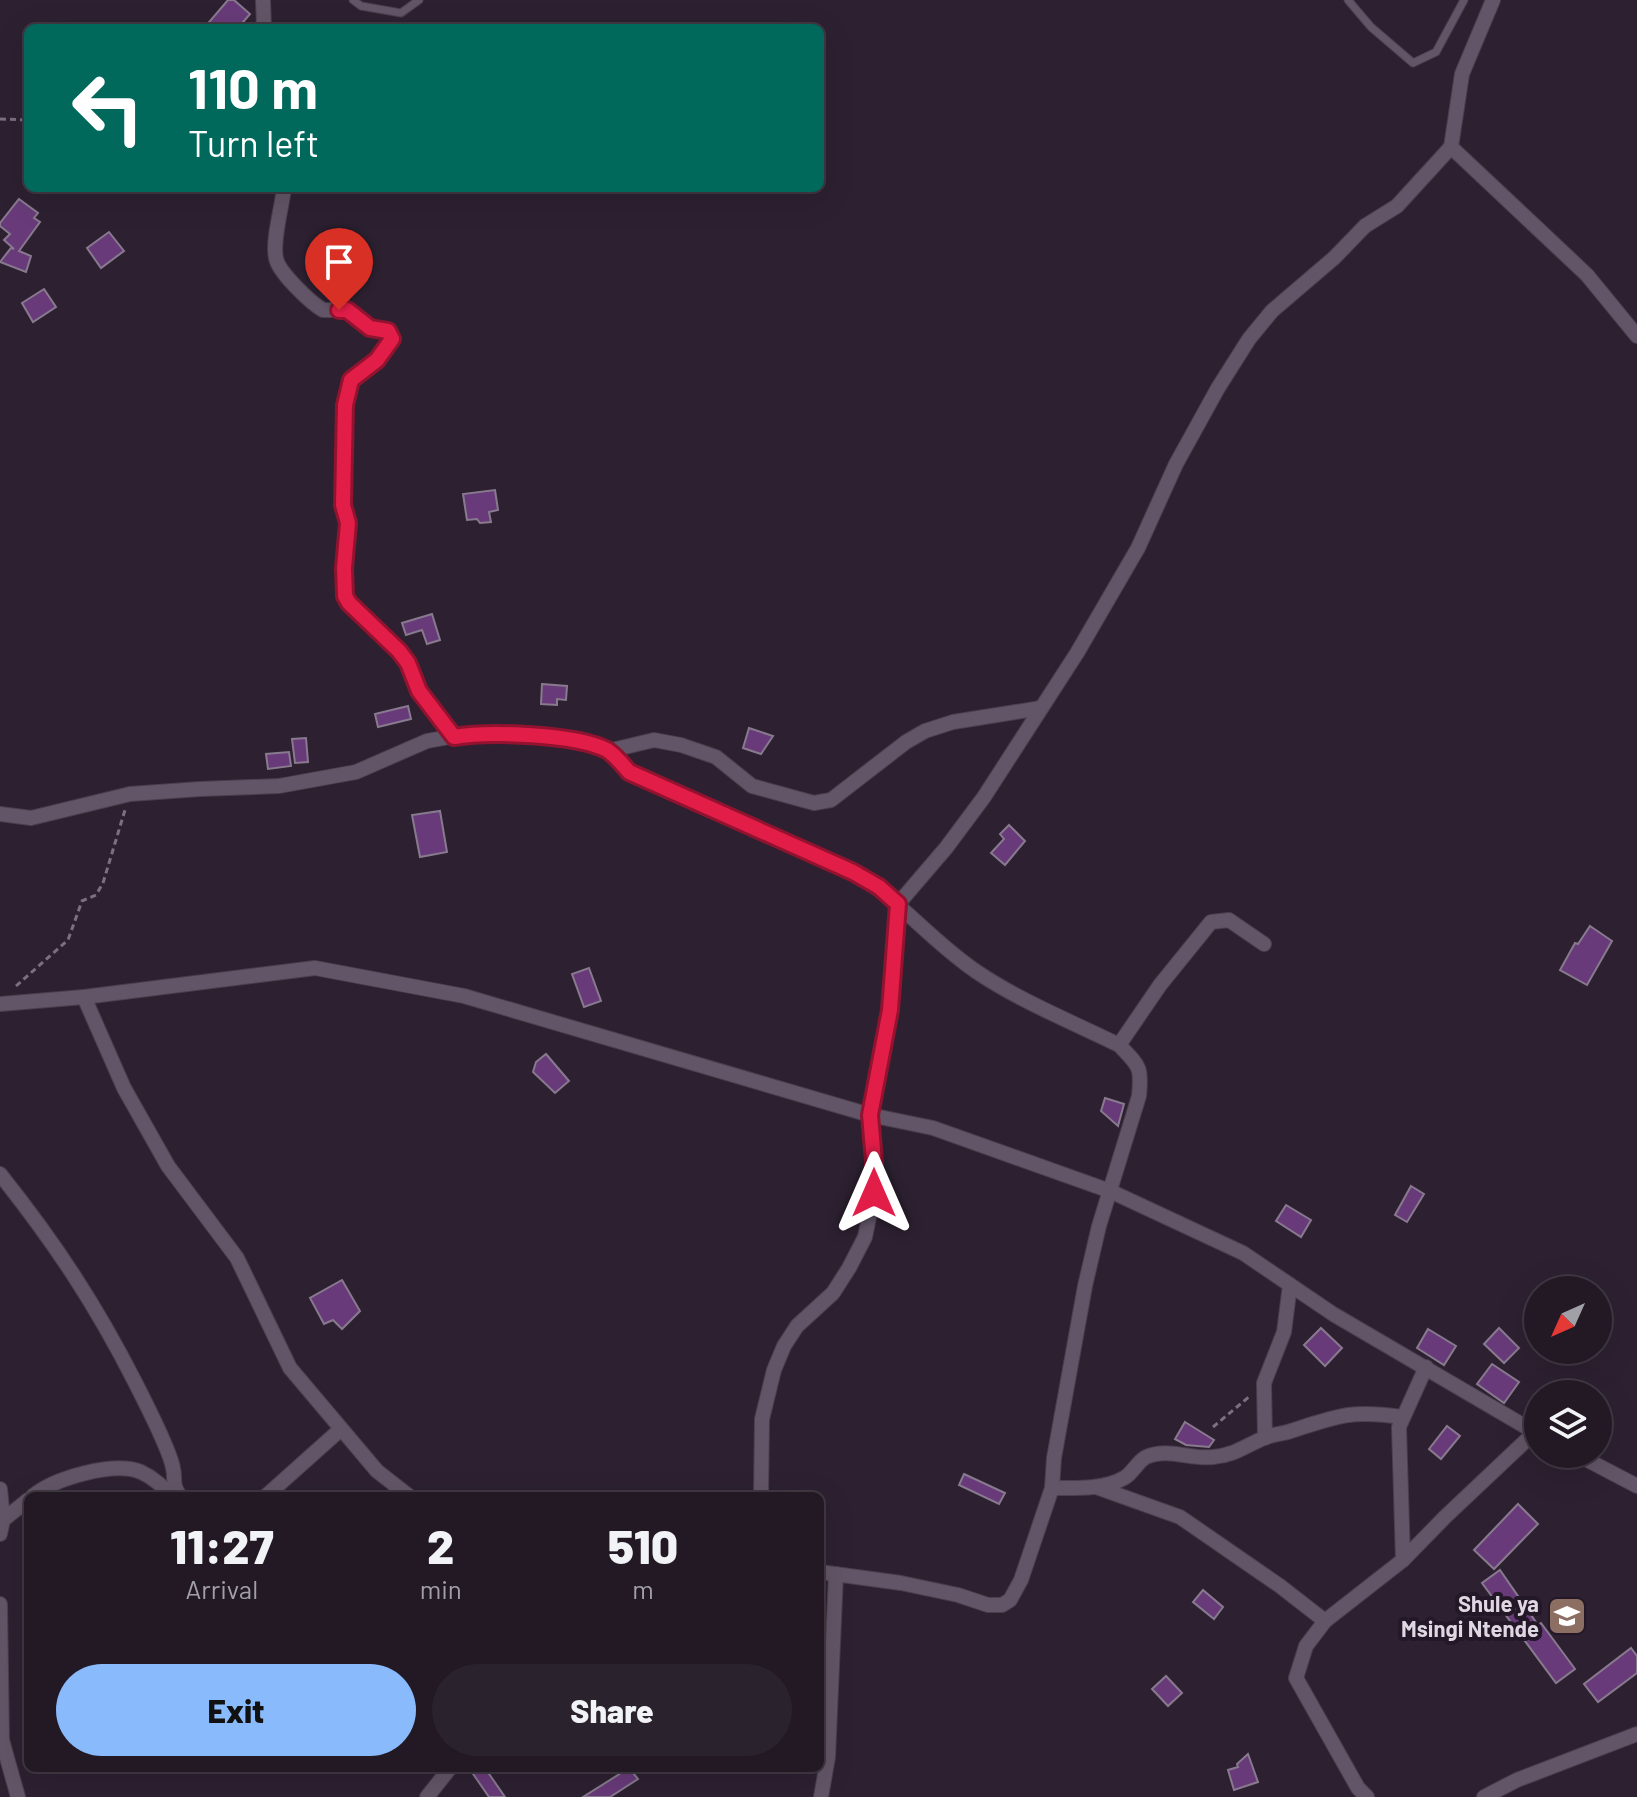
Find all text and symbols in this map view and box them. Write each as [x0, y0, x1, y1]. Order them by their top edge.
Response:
text: 110 m [188, 53, 318, 120]
icon: left [56, 56, 160, 160]
text: Turn left [188, 121, 319, 164]
pin [305, 228, 373, 310]
icon: arrive [317, 240, 361, 284]
position arrow [832, 1151, 916, 1235]
north arrow [1524, 1276, 1612, 1364]
map controls [1524, 1276, 1612, 1468]
button: layers [1524, 1380, 1612, 1468]
text: 11:27 [170, 1516, 274, 1574]
text: 2 [427, 1516, 454, 1574]
text: 510 [608, 1516, 678, 1574]
text: Arrival [185, 1573, 258, 1604]
text: min [420, 1573, 462, 1604]
text: m [632, 1573, 654, 1604]
place label: Shule ya Msingi Ntende [1401, 1590, 1539, 1641]
school or university icon: Shule ya Msingi Ntende [1546, 1595, 1588, 1637]
button: Exit [56, 1664, 416, 1756]
button: Share [432, 1664, 792, 1756]

